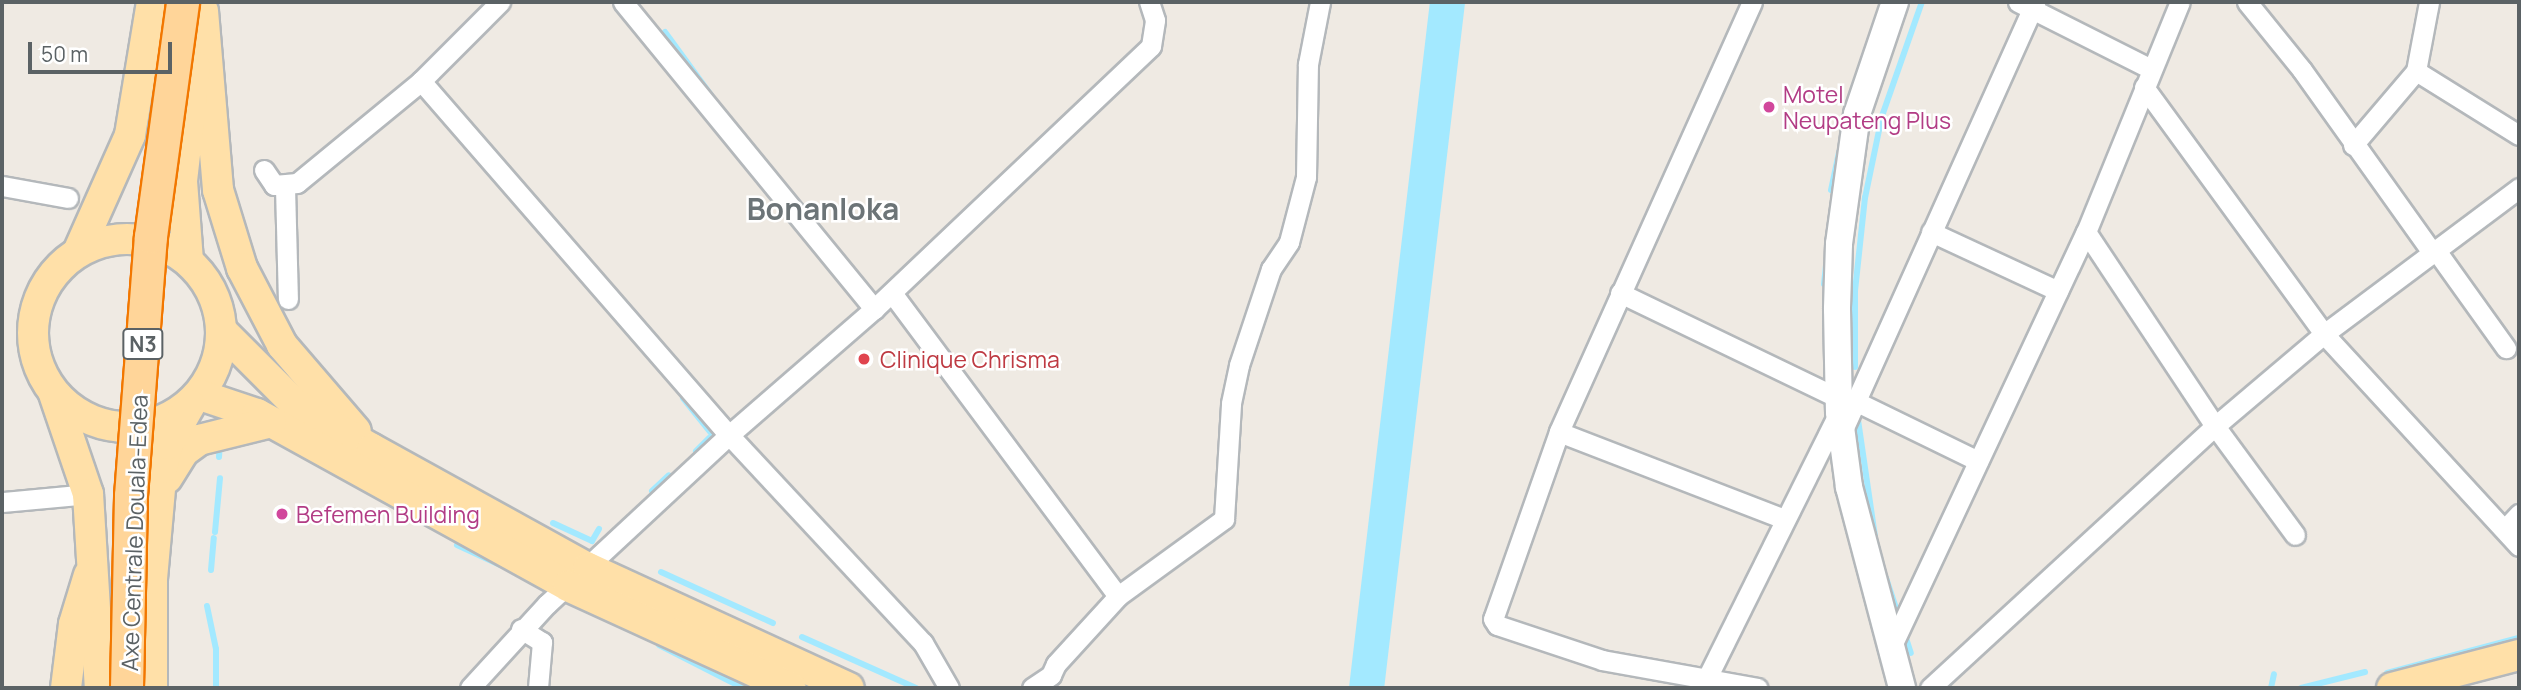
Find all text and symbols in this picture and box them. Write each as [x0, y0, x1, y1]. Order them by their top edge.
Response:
scale bar [32, 28, 175, 72]
text: 50 m [41, 40, 88, 68]
place label: Motel Neupateng Plus [1783, 80, 1951, 134]
marker: Motel Neupateng Plus [1761, 99, 1777, 115]
district label: Bonanloka [747, 191, 899, 227]
road number: N3 [122, 326, 164, 362]
place label: Clinique Chrisma [880, 345, 1060, 373]
marker: Clinique Chrisma [854, 349, 874, 369]
street label: Axe Centrale Douala-Edea [115, 394, 153, 672]
place label: Befemen Building [296, 500, 480, 528]
marker: Befemen Building [274, 506, 290, 522]

